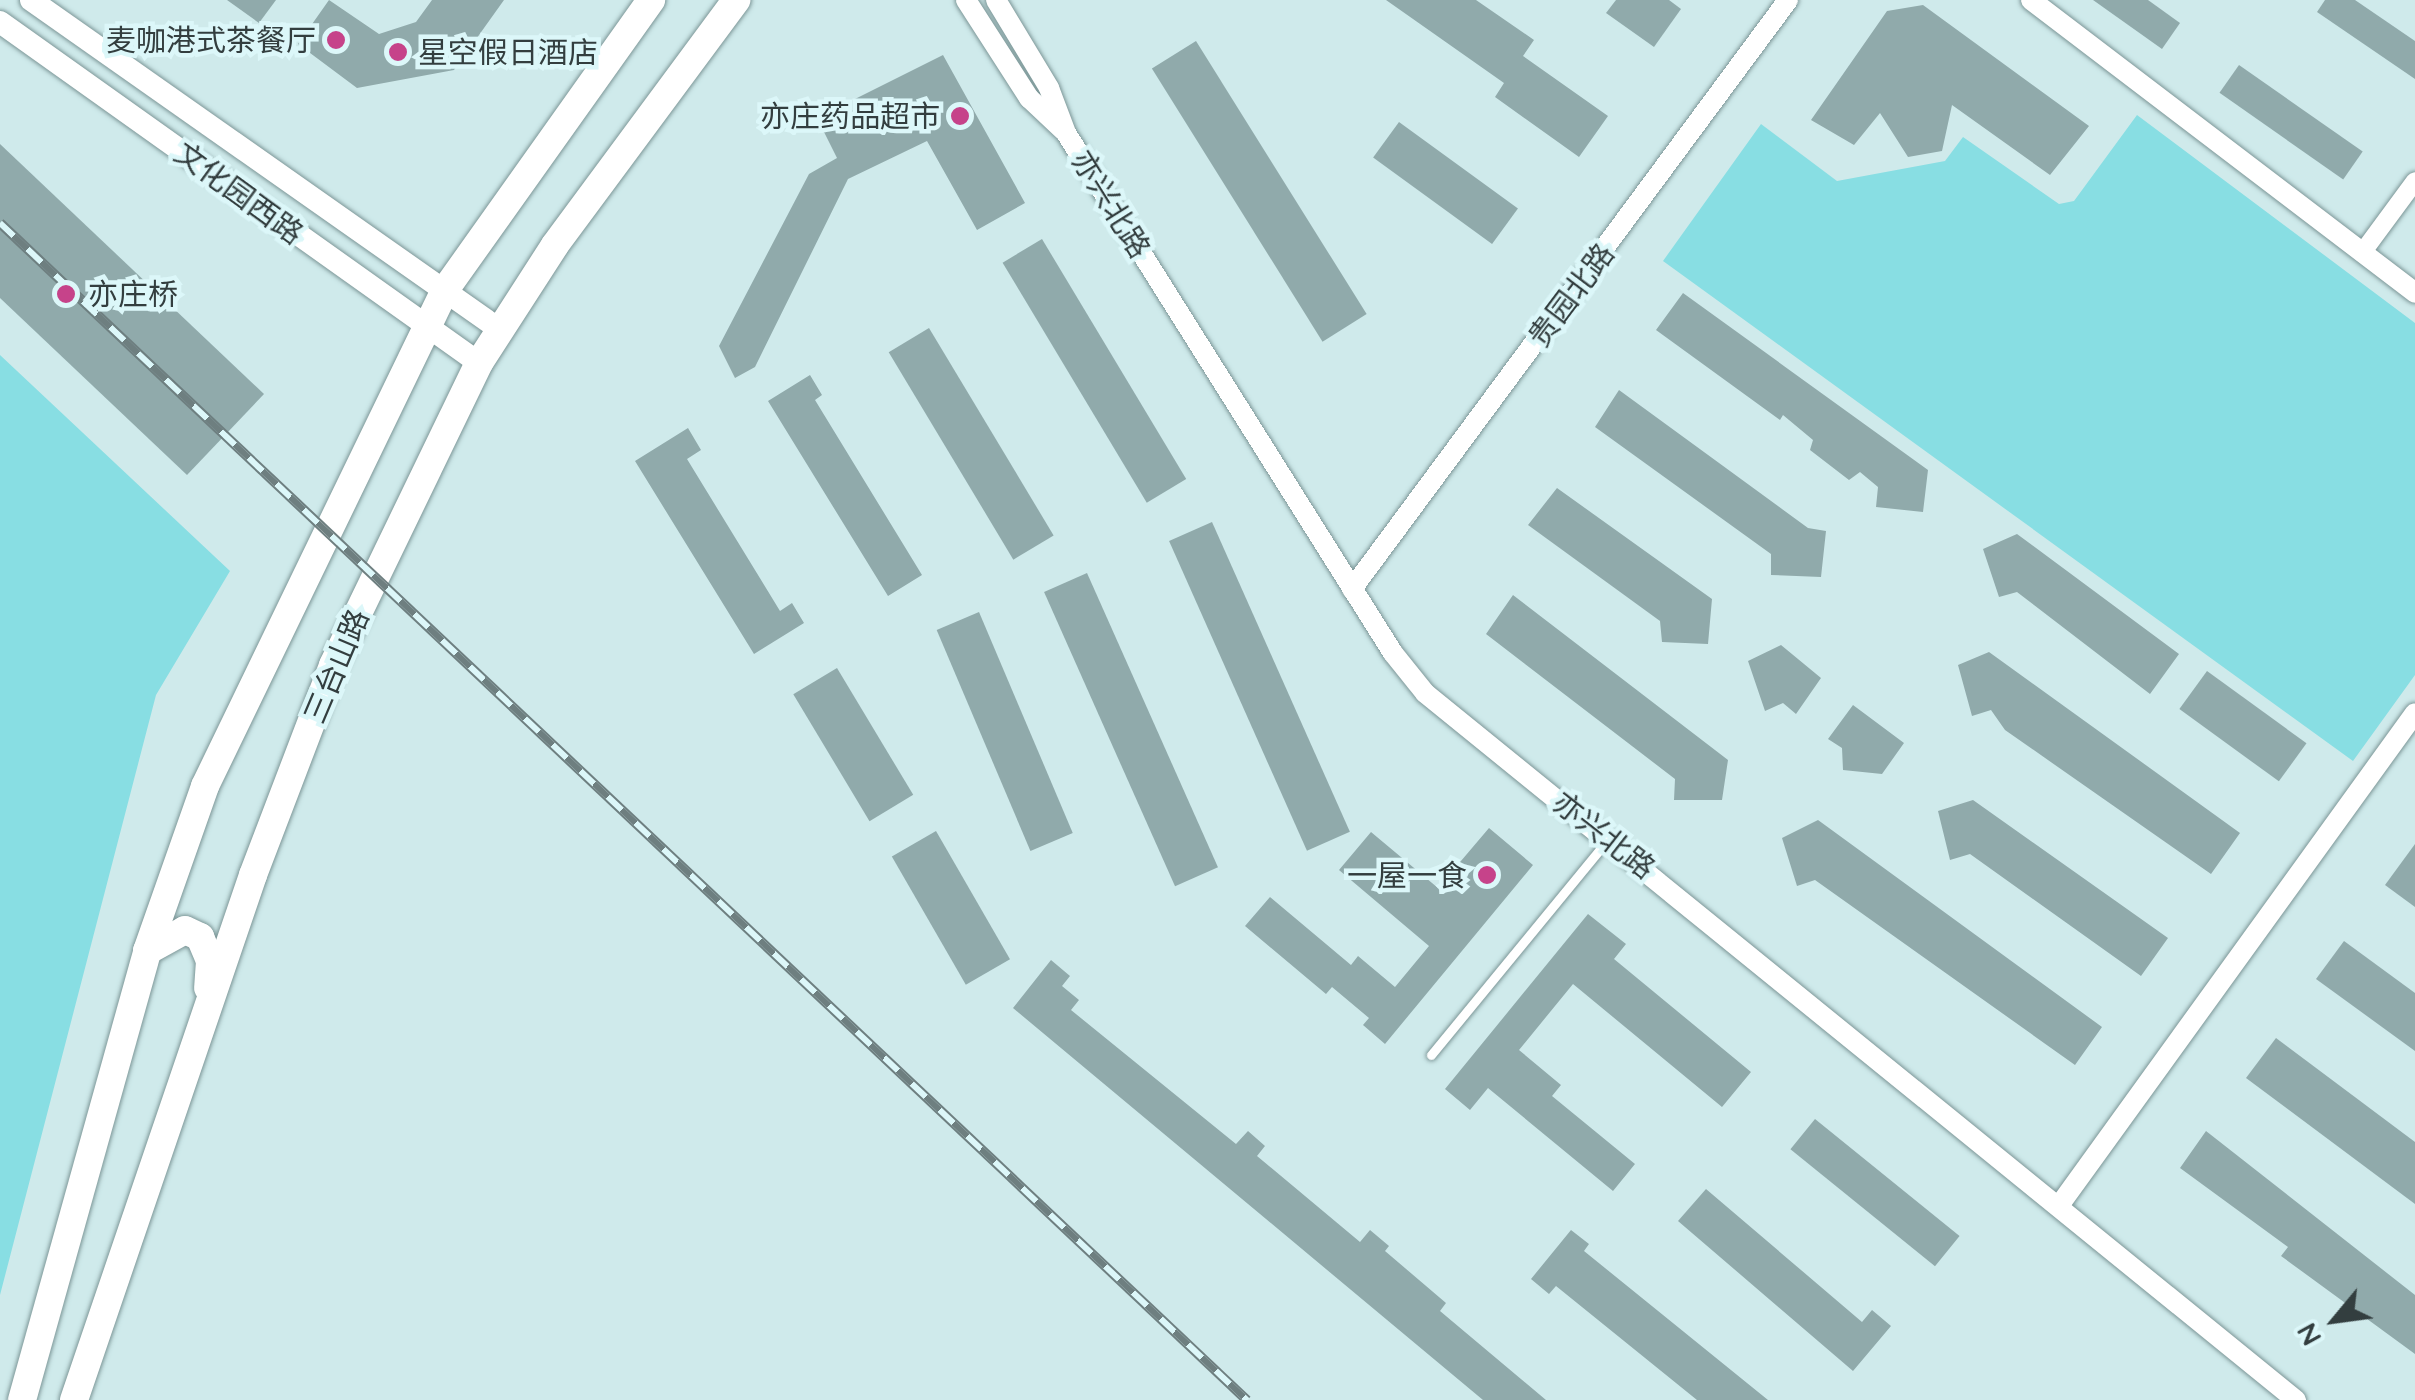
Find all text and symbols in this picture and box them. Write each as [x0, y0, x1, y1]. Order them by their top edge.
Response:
place label: 麦咖港式茶餐厅 [106, 22, 316, 58]
marker: 麦咖港式茶餐厅 [325, 29, 347, 51]
place label: 星空假日酒店 [418, 34, 598, 70]
marker: 星空假日酒店 [387, 41, 409, 63]
place label: 亦庄药品超市 [760, 98, 940, 134]
marker: 亦庄药品超市 [949, 105, 971, 127]
street label: 文化园西路 [168, 134, 310, 252]
street label: 亦兴北路 [1064, 144, 1158, 264]
street label: 贵园北路 [1521, 236, 1621, 354]
place label: 亦庄桥 [88, 276, 178, 312]
marker: 亦庄桥 [53, 281, 79, 307]
street label: 三台山路 [296, 604, 376, 728]
street label: 亦兴北路 [1546, 784, 1662, 886]
place label: 一屋一食 [1347, 857, 1467, 893]
marker: 一屋一食 [1476, 864, 1498, 886]
north arrow [2285, 1270, 2385, 1370]
text: N [2288, 1317, 2329, 1352]

